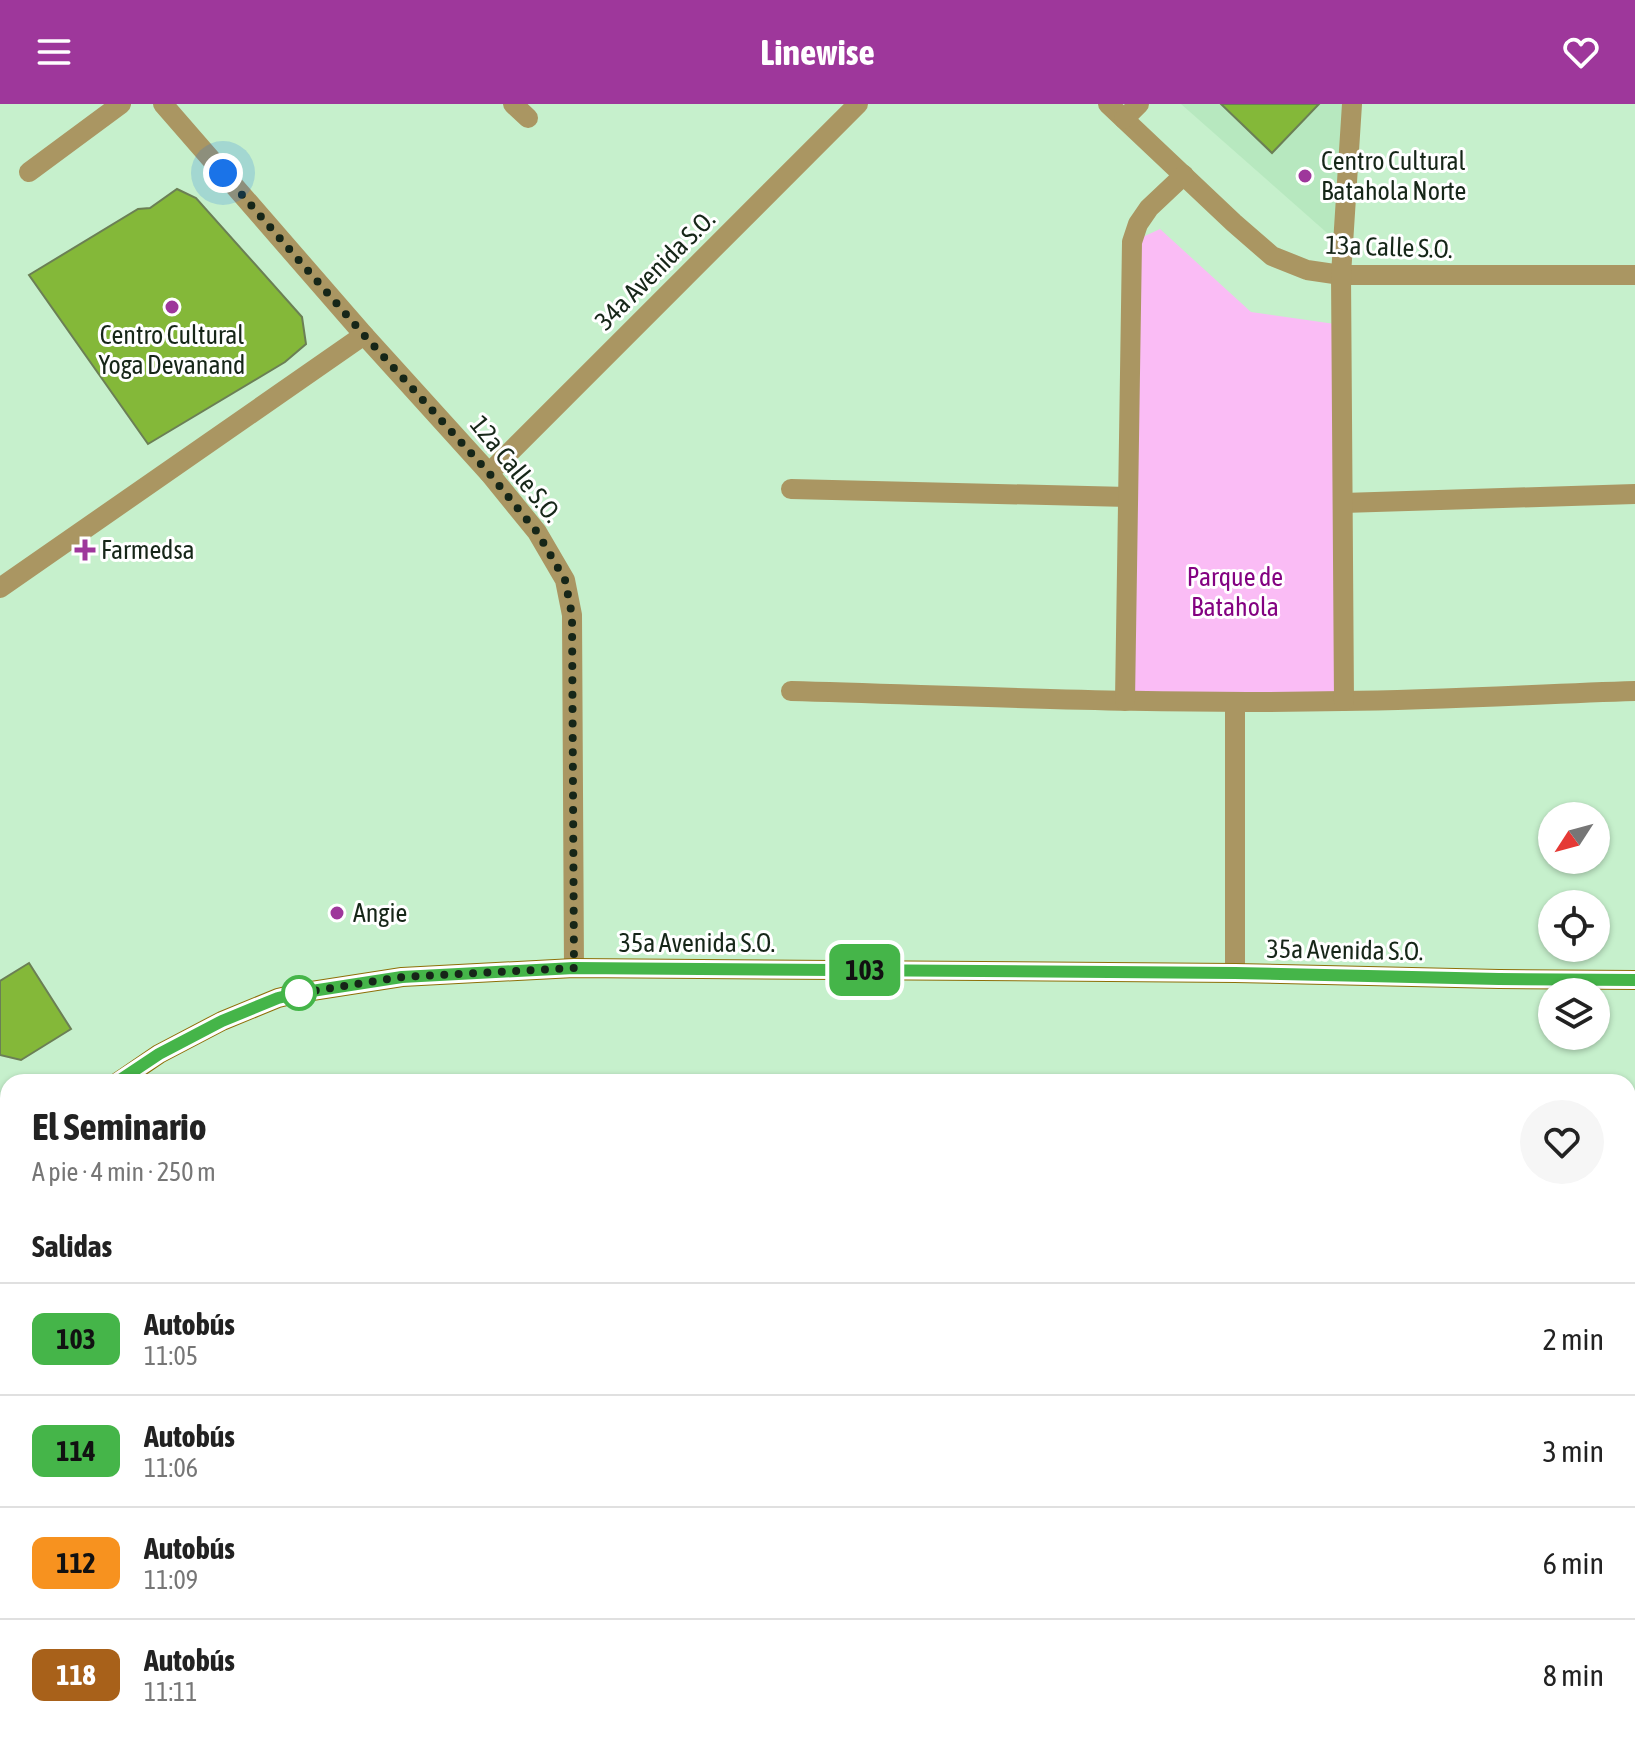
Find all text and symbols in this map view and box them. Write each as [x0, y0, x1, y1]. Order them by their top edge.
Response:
icon: menu [32, 30, 76, 74]
icon: heart [1559, 30, 1603, 74]
text: Linewise [760, 31, 875, 73]
place label: Centro Cultural Batahola Norte [1321, 146, 1466, 206]
your location [203, 153, 243, 193]
marker: Centro Cultural Batahola Norte [1296, 167, 1314, 185]
street label: 34a Avenida S.O. [589, 204, 721, 336]
street label: 13a Calle S.O. [1325, 230, 1453, 264]
marker: Centro Cultural Yoga Devanand [163, 298, 181, 316]
place label: Centro Cultural Yoga Devanand [99, 320, 245, 380]
street label: 12a Calle S.O. [464, 410, 568, 528]
place label: Farmedsa [101, 535, 195, 565]
marker: Farmedsa [76, 541, 94, 559]
park label: Parque de Batahola [1187, 562, 1283, 622]
north arrow [1538, 802, 1610, 874]
map controls [1538, 802, 1610, 1050]
button: locate [1538, 890, 1610, 962]
place label: Angie [353, 898, 407, 928]
marker: Angie [328, 904, 346, 922]
street label: 35a Avenida S.O. [619, 928, 775, 958]
street label: 35a Avenida S.O. [1267, 934, 1423, 966]
line badge: 103 [819, 944, 911, 996]
text: 103 [845, 954, 885, 986]
unlabelled marker [282, 976, 316, 1010]
button: layers [1538, 978, 1610, 1050]
button: heart [1520, 1100, 1604, 1184]
text: El Seminario [32, 1105, 207, 1148]
text: A pie · 4 min · 250 m [32, 1157, 216, 1187]
text: Salidas [32, 1229, 112, 1263]
text: Autobús [144, 1307, 235, 1341]
text: 2 min [1543, 1322, 1604, 1356]
text: 103 [56, 1323, 96, 1355]
text: 11:05 [144, 1341, 198, 1371]
text: Autobús [144, 1419, 235, 1453]
text: 3 min [1543, 1434, 1604, 1468]
text: 114 [56, 1435, 96, 1467]
text: 11:06 [144, 1453, 198, 1483]
text: Autobús [144, 1531, 235, 1565]
text: 6 min [1543, 1546, 1604, 1580]
text: 112 [56, 1547, 96, 1579]
text: 11:09 [144, 1565, 198, 1595]
text: Autobús [144, 1643, 235, 1677]
text: 8 min [1543, 1658, 1604, 1692]
text: 118 [56, 1659, 96, 1691]
text: 11:11 [144, 1677, 198, 1707]

